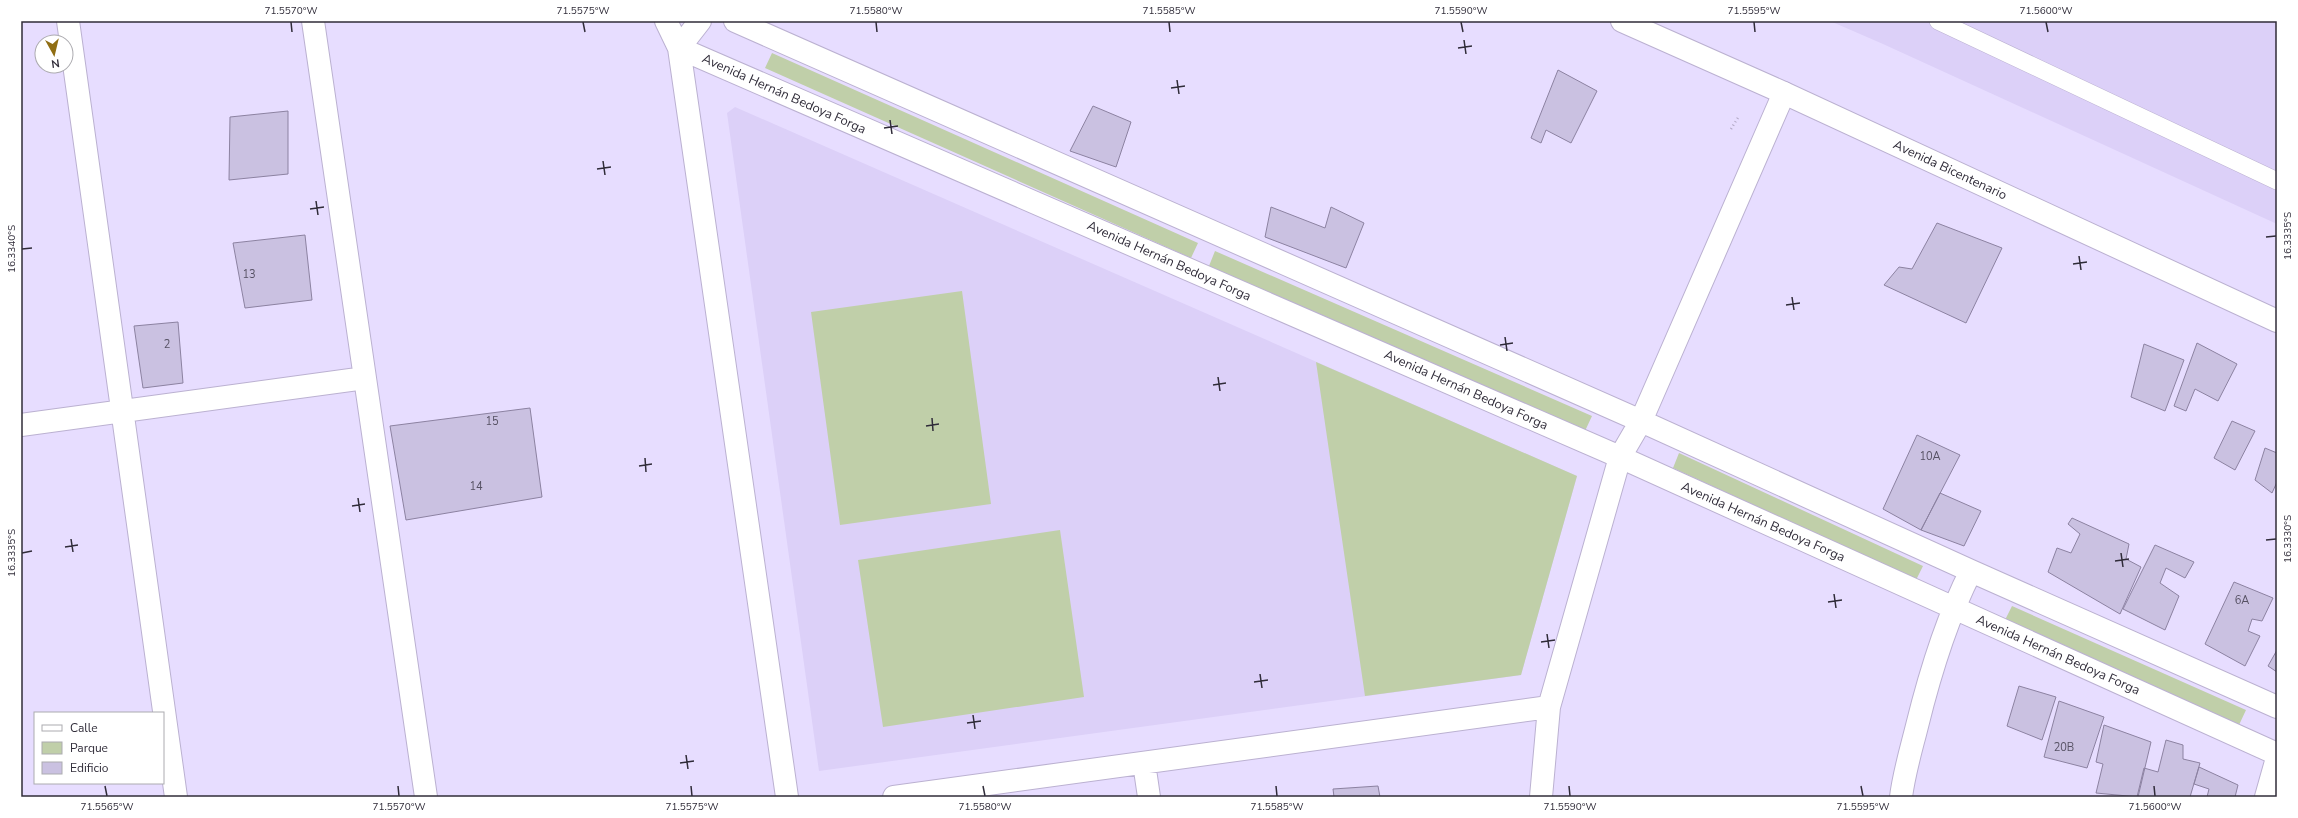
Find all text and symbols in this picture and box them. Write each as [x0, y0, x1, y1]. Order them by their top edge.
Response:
text: 71.5570°W [264, 4, 318, 18]
text: 71.5575°W [556, 4, 610, 18]
text: 71.5580°W [849, 4, 903, 18]
text: 71.5585°W [1142, 4, 1196, 18]
text: 71.5590°W [1434, 4, 1488, 18]
text: 71.5595°W [1727, 4, 1781, 18]
text: 71.5600°W [2019, 4, 2073, 18]
north arrow [34, 34, 74, 74]
street label: Avenida Hernán Bedoya Forga [699, 50, 869, 138]
text: N [50, 55, 60, 71]
street label: Avenida Bicentenario [1890, 136, 2010, 204]
text: 16.3335°S [2281, 212, 2295, 260]
street label: Avenida Hernán Bedoya Forga [1084, 217, 1254, 305]
text: 16.3340°S [5, 225, 19, 273]
house number: 13 [242, 267, 256, 282]
house number: 2 [164, 337, 170, 352]
street label: Avenida Hernán Bedoya Forga [1381, 346, 1551, 434]
house number: 15 [485, 414, 499, 429]
house number: 10A [1919, 449, 1941, 464]
street label: Avenida Hernán Bedoya Forga [1678, 478, 1848, 566]
house number: 14 [469, 479, 483, 494]
text: 16.3330°S [2281, 515, 2295, 563]
text: 16.3335°S [5, 529, 19, 577]
house number: 6A [2235, 593, 2249, 608]
street label: Avenida Hernán Bedoya Forga [1973, 611, 2143, 699]
legend [34, 712, 164, 784]
text: Calle [70, 720, 98, 736]
text: Parque [70, 740, 108, 756]
house number: 20B [2054, 740, 2074, 755]
text: Edificio [70, 760, 109, 776]
text: 71.5565°W [80, 800, 134, 814]
text: 71.5570°W [372, 800, 426, 814]
text: 71.5575°W [665, 800, 719, 814]
text: 71.5580°W [958, 800, 1012, 814]
text: 71.5585°W [1250, 800, 1304, 814]
text: 71.5590°W [1543, 800, 1597, 814]
text: 71.5595°W [1836, 800, 1890, 814]
text: 71.5600°W [2128, 800, 2182, 814]

